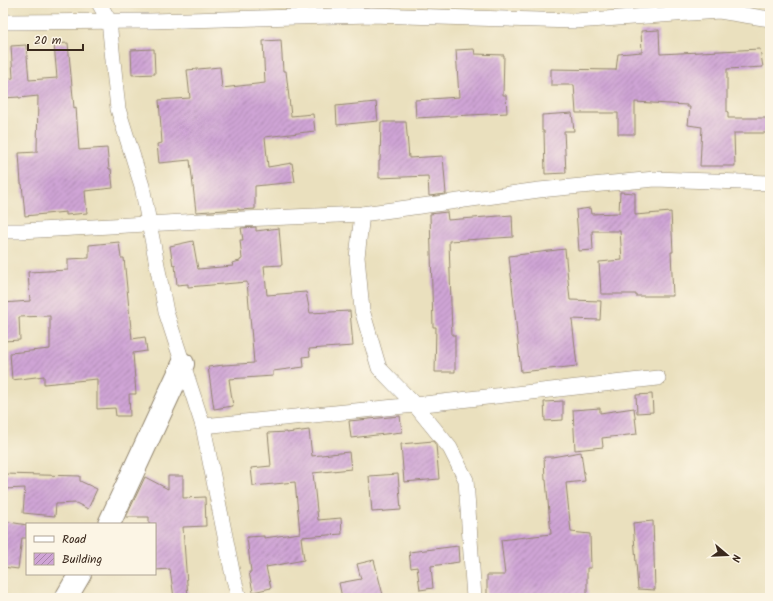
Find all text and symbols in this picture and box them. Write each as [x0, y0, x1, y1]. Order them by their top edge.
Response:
scale bar [28, 26, 83, 52]
text: 20 m [34, 31, 62, 50]
legend [26, 523, 156, 575]
text: Road [62, 530, 87, 549]
north arrow [707, 535, 747, 575]
text: Building [62, 550, 102, 569]
text: N [726, 552, 745, 564]

